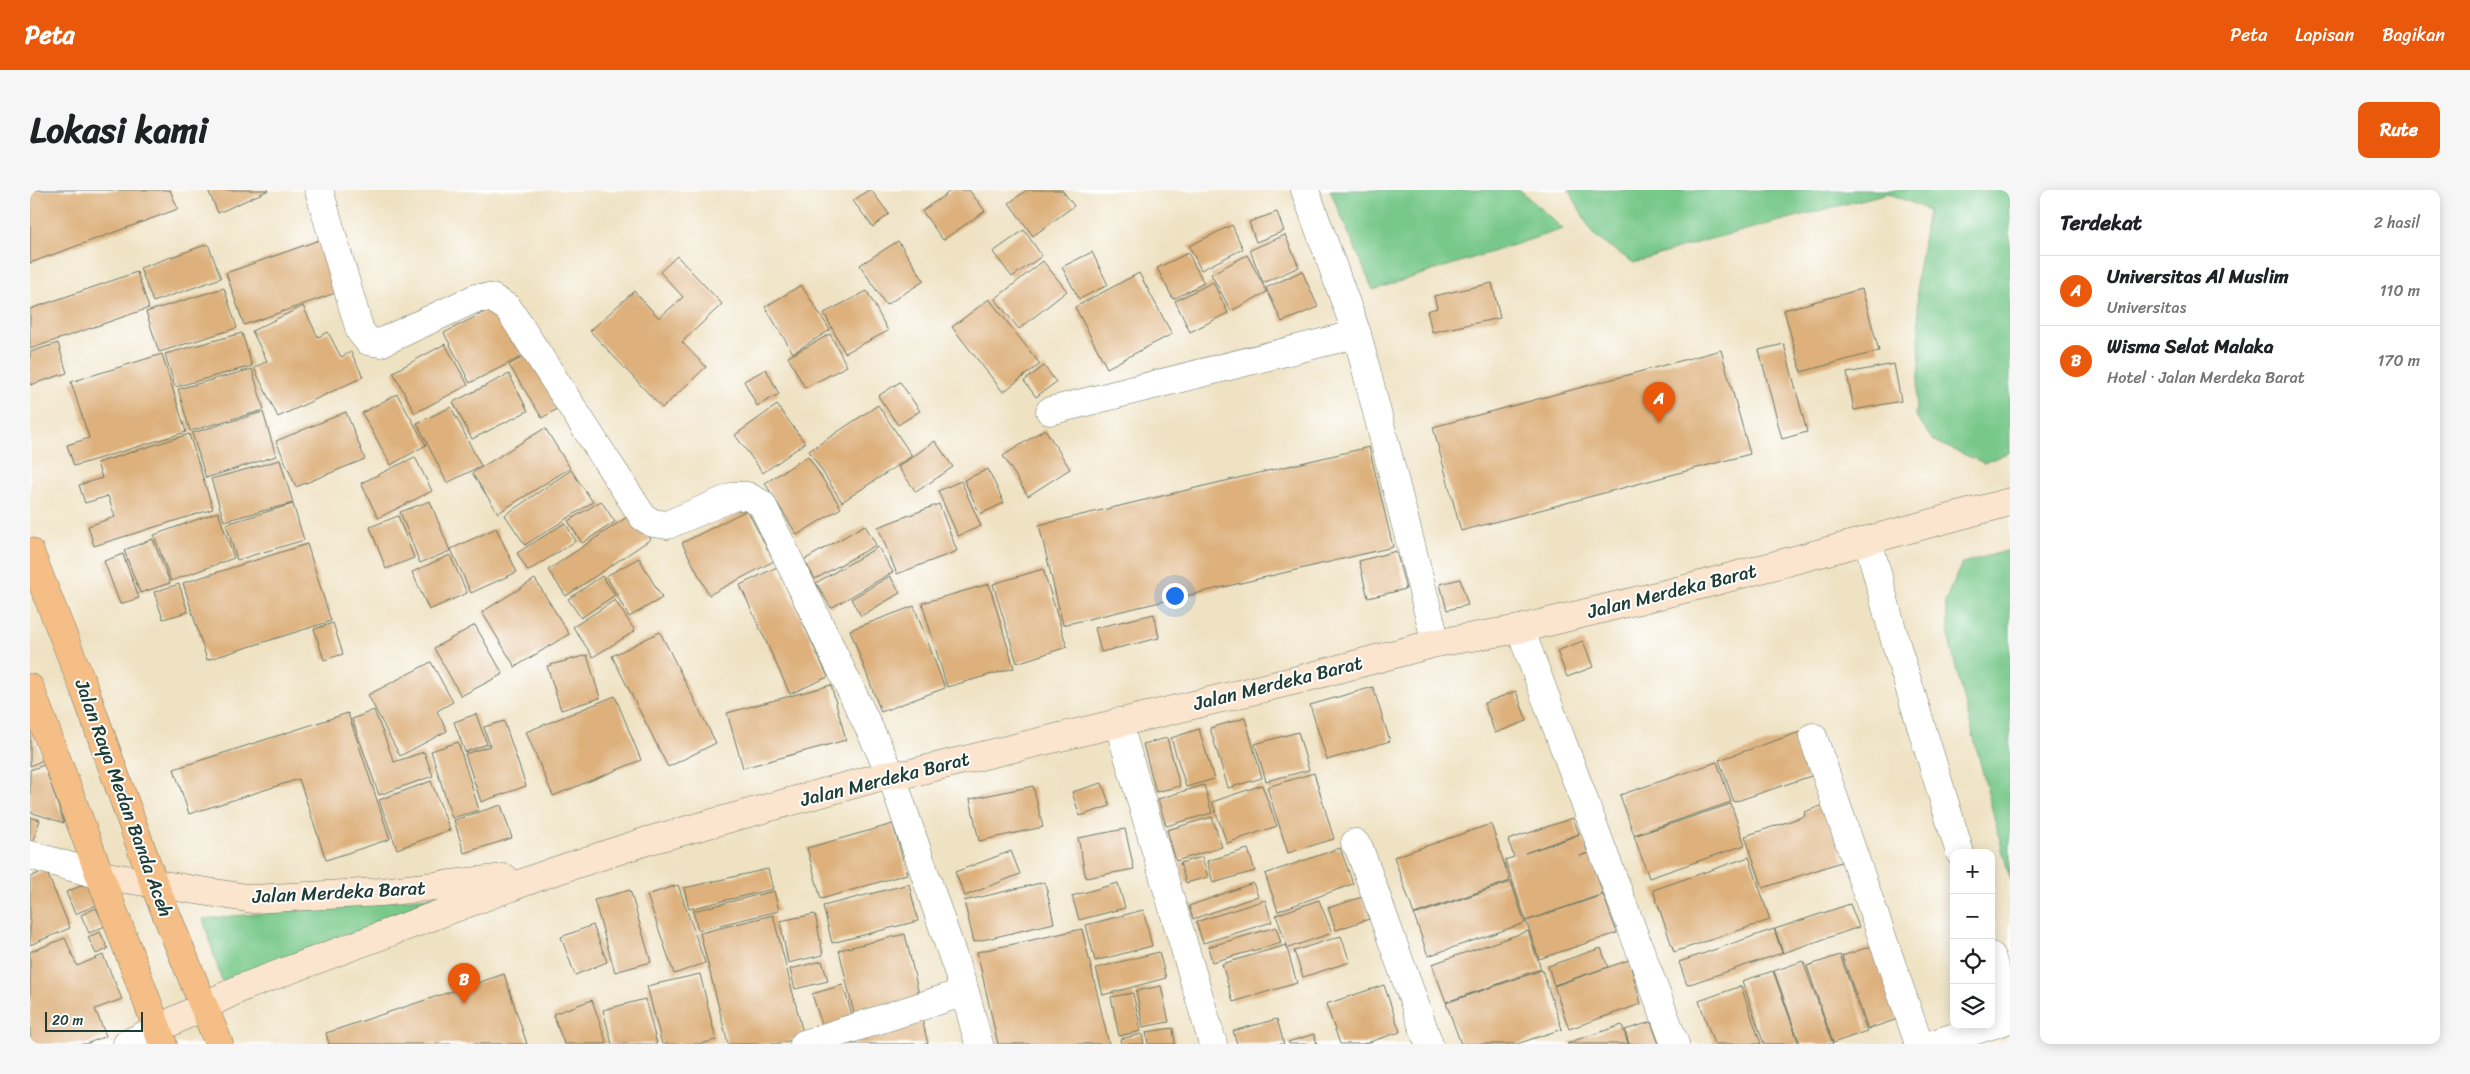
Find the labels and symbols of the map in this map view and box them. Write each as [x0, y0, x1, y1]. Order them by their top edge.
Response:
pin: A [1643, 382, 1675, 423]
street label: Jalan Merdeka Barat [1583, 554, 1760, 628]
your location [1162, 583, 1188, 609]
street label: Jalan Merdeka Barat [1189, 646, 1366, 720]
street label: Jalan Raya Medan Banda Aceh [65, 673, 182, 922]
street label: Jalan Merdeka Barat [796, 742, 973, 816]
street label: Jalan Merdeka Barat [251, 871, 426, 913]
pin: B [448, 963, 480, 1004]
scale bar [45, 1009, 142, 1032]

